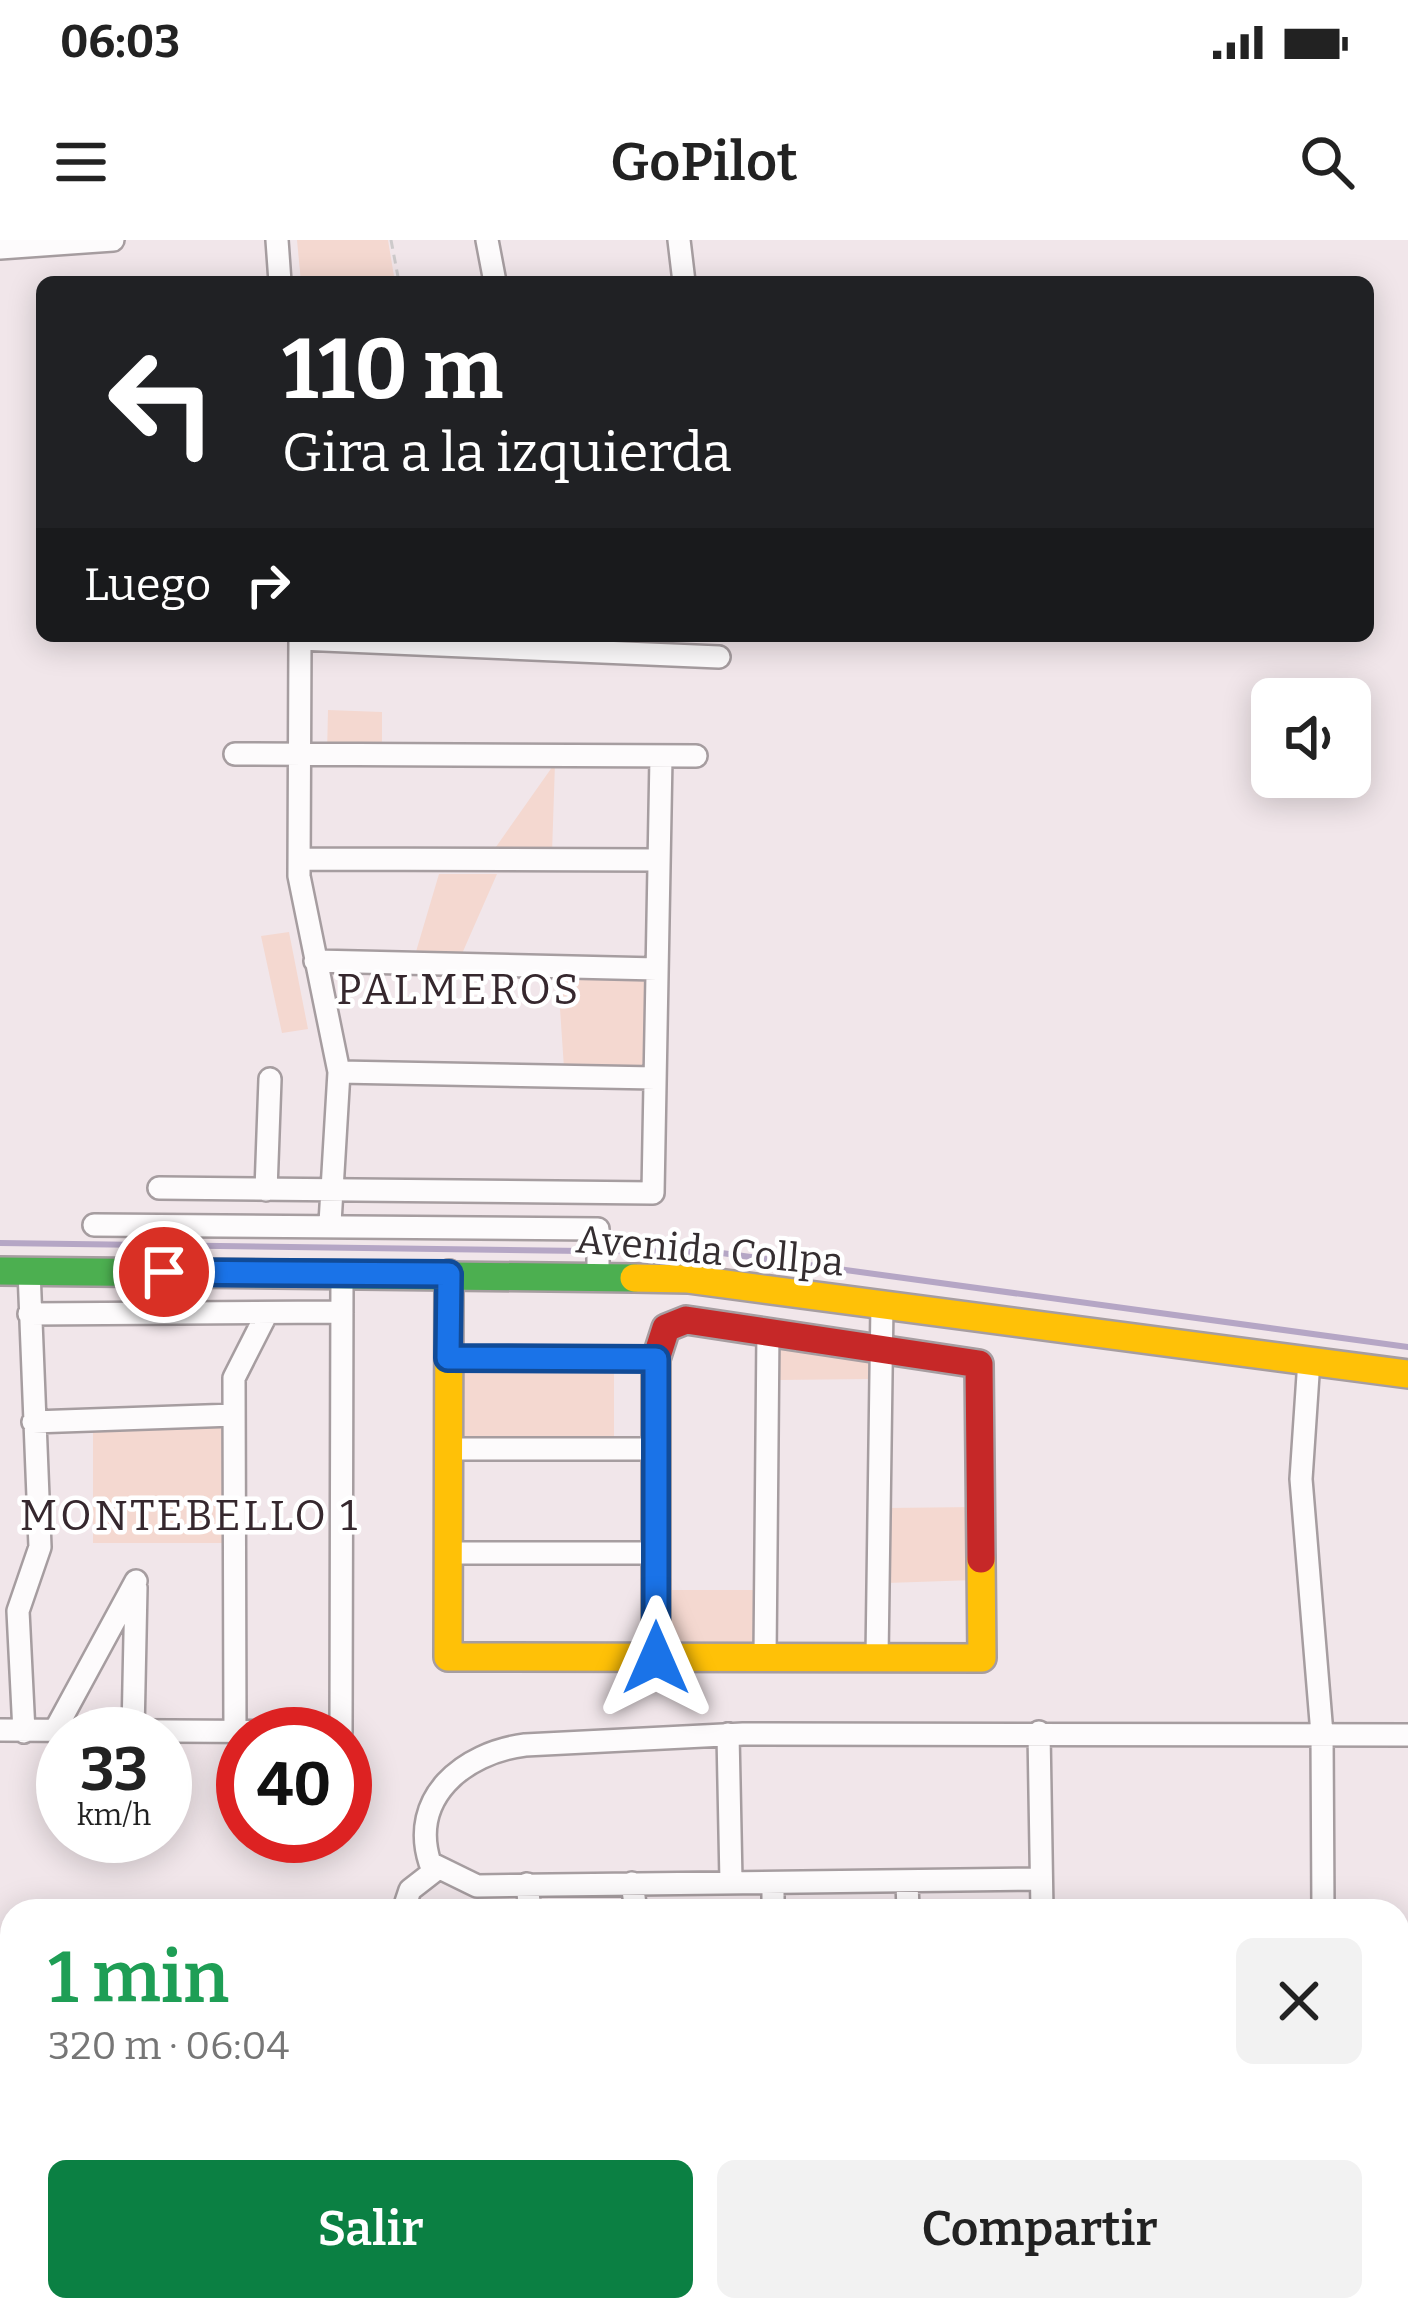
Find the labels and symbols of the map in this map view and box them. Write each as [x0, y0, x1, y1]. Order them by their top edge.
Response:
district label: PALMEROS [337, 965, 581, 1015]
street label: Avenida Collpa [574, 1216, 846, 1286]
pin [113, 1221, 215, 1323]
district label: MONTEBELLO 1 [20, 1491, 360, 1541]
position arrow [593, 1595, 719, 1721]
speed limit sign: 40 [216, 1707, 372, 1863]

